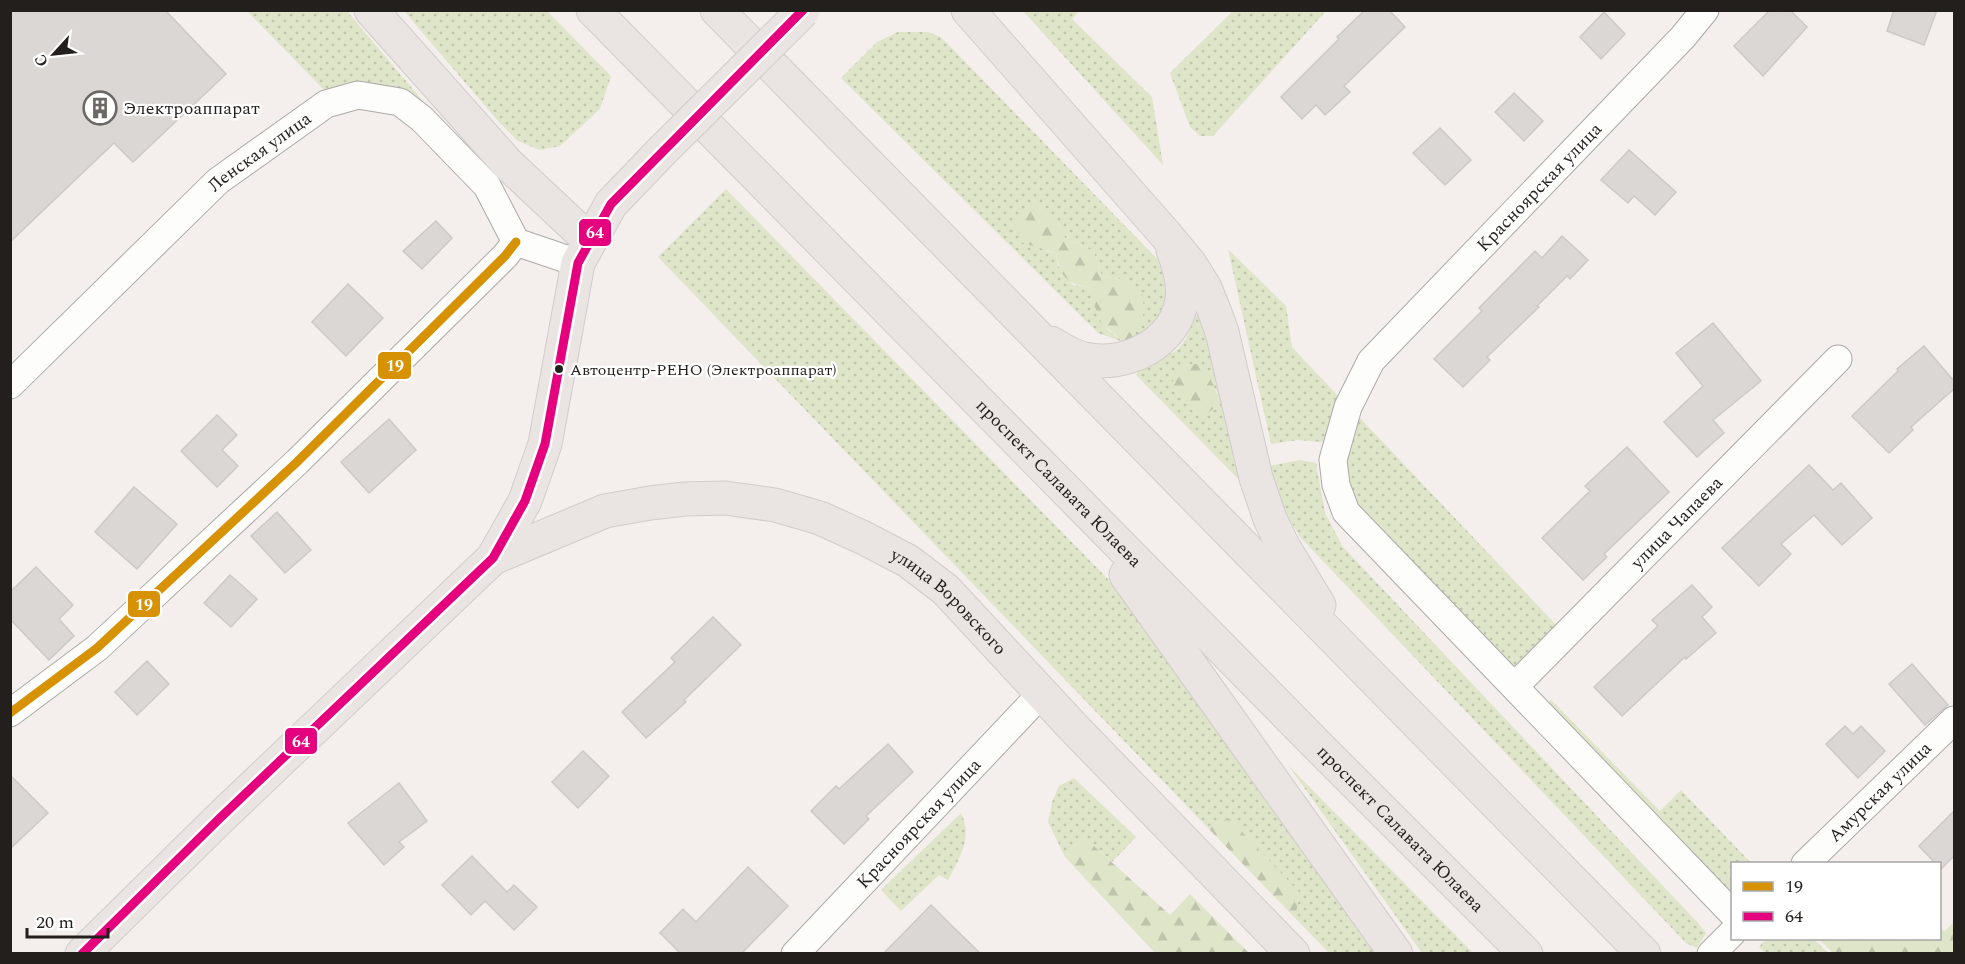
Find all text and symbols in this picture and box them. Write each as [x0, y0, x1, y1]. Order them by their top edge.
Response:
north arrow [24, 24, 84, 84]
text: С [28, 50, 55, 71]
building icon: Электроаппарат [82, 90, 118, 126]
place label: Электроаппарат [123, 95, 260, 122]
street label: Ленская улица [201, 105, 317, 198]
street label: Красноярская улица [1470, 116, 1609, 258]
line badge: 64 [578, 218, 612, 247]
text: 64 [586, 221, 604, 245]
line badge: 19 [377, 351, 412, 380]
text: 19 [386, 354, 404, 378]
place label: Автоцентр-РЕНО (Электроаппарат) [570, 358, 836, 382]
marker: Автоцентр-РЕНО (Электроаппарат) [553, 363, 565, 375]
street label: проспект Салавата Юлаева [969, 393, 1148, 574]
street label: улица Чапаева [1624, 470, 1729, 576]
street label: улица Воровского [885, 541, 1013, 661]
line badge: 19 [127, 590, 161, 618]
text: 19 [135, 593, 153, 617]
line badge: 64 [284, 727, 318, 755]
text: 64 [292, 730, 310, 754]
street label: Амурская улица [1822, 735, 1938, 849]
street label: проспект Салавата Юлаева [1310, 739, 1490, 919]
street label: Красноярская улица [851, 752, 988, 895]
legend [1731, 862, 1941, 940]
text: 19 [1785, 873, 1803, 900]
scale bar [27, 901, 108, 939]
text: 64 [1785, 903, 1803, 930]
text: 20 m [36, 909, 74, 936]

